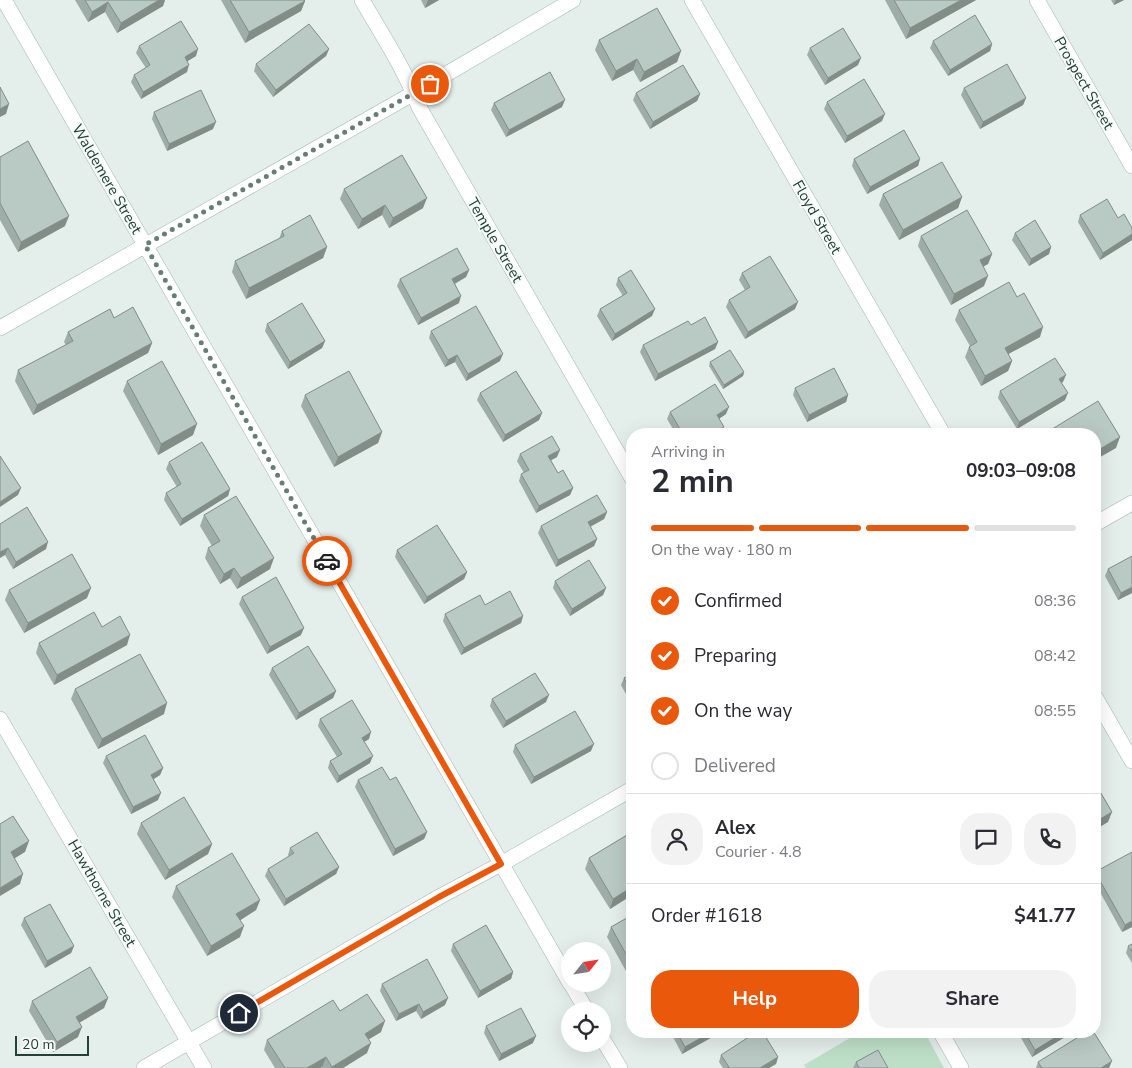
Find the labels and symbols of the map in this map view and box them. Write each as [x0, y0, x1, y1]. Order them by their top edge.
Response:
street label: Prospect Street [1049, 33, 1119, 134]
pin [409, 63, 451, 105]
street label: Waldemere Street [67, 120, 147, 238]
street label: Floyd Street [788, 177, 847, 258]
street label: Temple Street [463, 194, 528, 287]
courier [302, 536, 352, 586]
street label: Hawthorne Street [63, 836, 141, 951]
north arrow [561, 942, 611, 992]
pin [218, 992, 260, 1034]
scale bar [15, 1033, 89, 1056]

